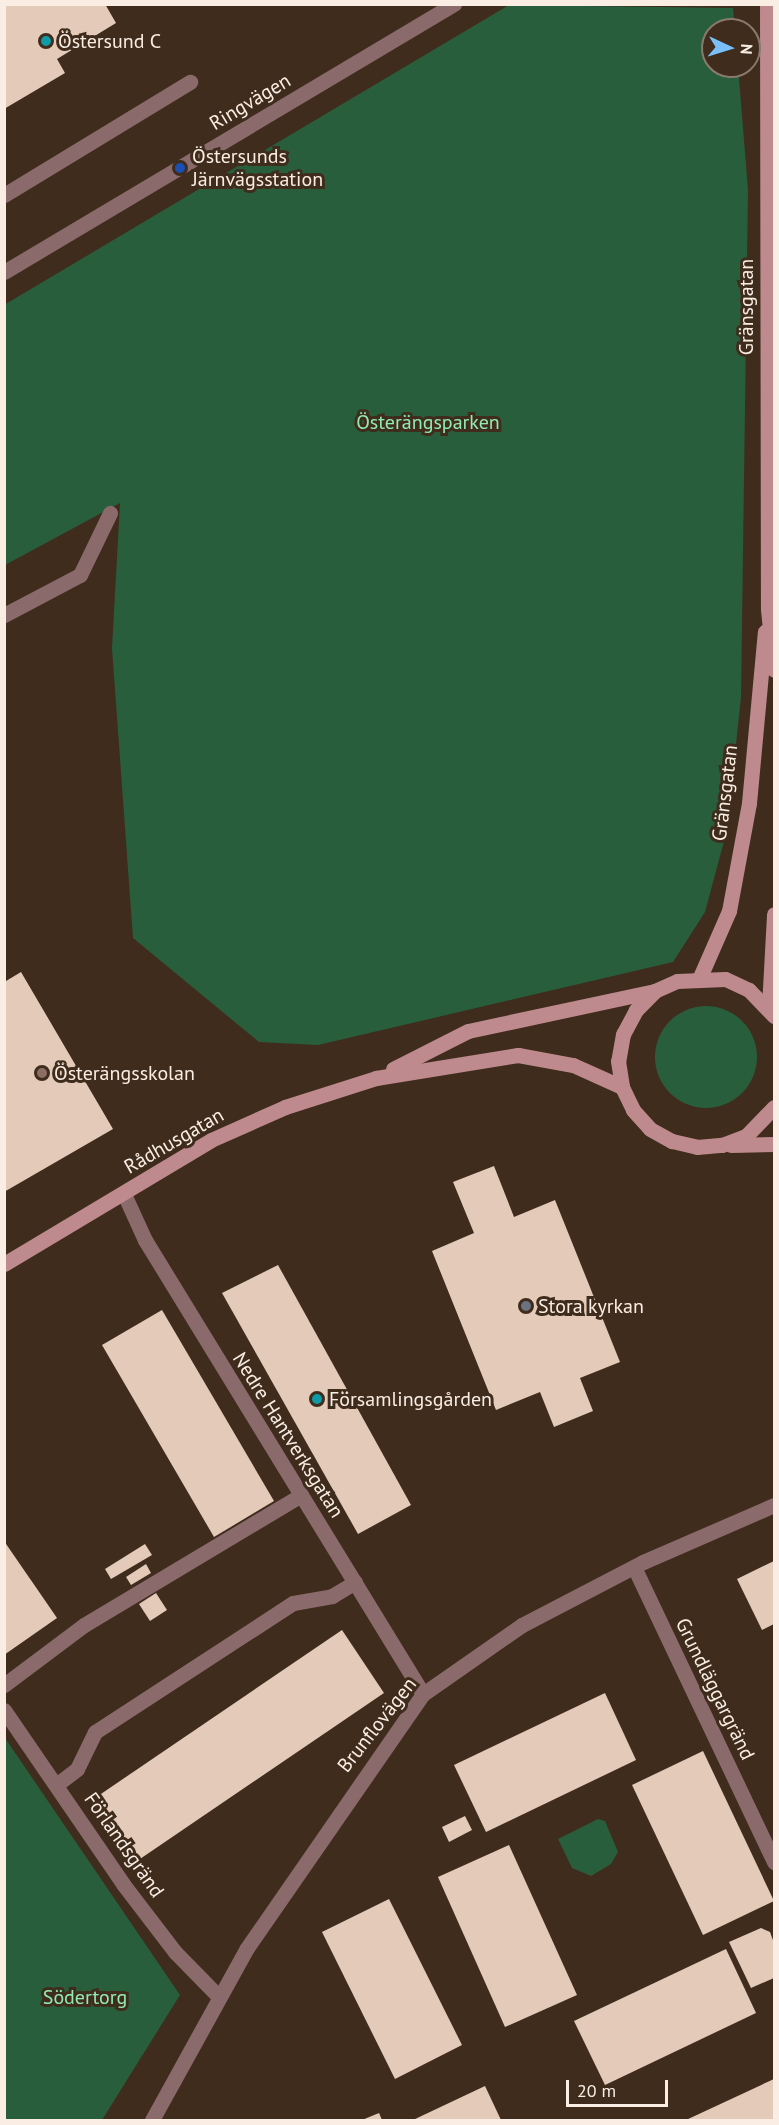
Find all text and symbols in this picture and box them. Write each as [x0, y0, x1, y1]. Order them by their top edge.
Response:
north arrow [701, 18, 761, 78]
place label: Östersund C [58, 29, 161, 53]
marker: Östersund C [39, 34, 53, 48]
text: N [737, 43, 757, 55]
street label: Ringvägen [205, 68, 295, 136]
place label: Östersunds Järnvägsstation [192, 144, 323, 191]
marker: Östersunds Järnvägsstation [173, 161, 187, 175]
street label: Gränsgatan [734, 259, 758, 355]
park label: Österängsparken [356, 410, 500, 434]
street label: Gränsgatan [707, 744, 743, 842]
place label: Österängsskolan [54, 1061, 195, 1085]
marker: Österängsskolan [35, 1066, 49, 1080]
street label: Rådhusgatan [120, 1103, 228, 1179]
place label: Stora kyrkan [538, 1294, 644, 1318]
marker: Stora kyrkan [519, 1299, 533, 1313]
street label: Nedre Hantverksgatan [227, 1348, 349, 1522]
place label: Församlingsgården [329, 1387, 492, 1411]
marker: Församlingsgården [310, 1392, 324, 1406]
street label: Grundläggargränd [670, 1614, 760, 1764]
street label: Brunflovägen [333, 1673, 421, 1777]
street label: Förlandsgränd [79, 1788, 169, 1902]
park label: Södertorg [43, 1985, 127, 2009]
scale bar [569, 2068, 671, 2106]
text: 20 m [577, 2079, 616, 2102]

